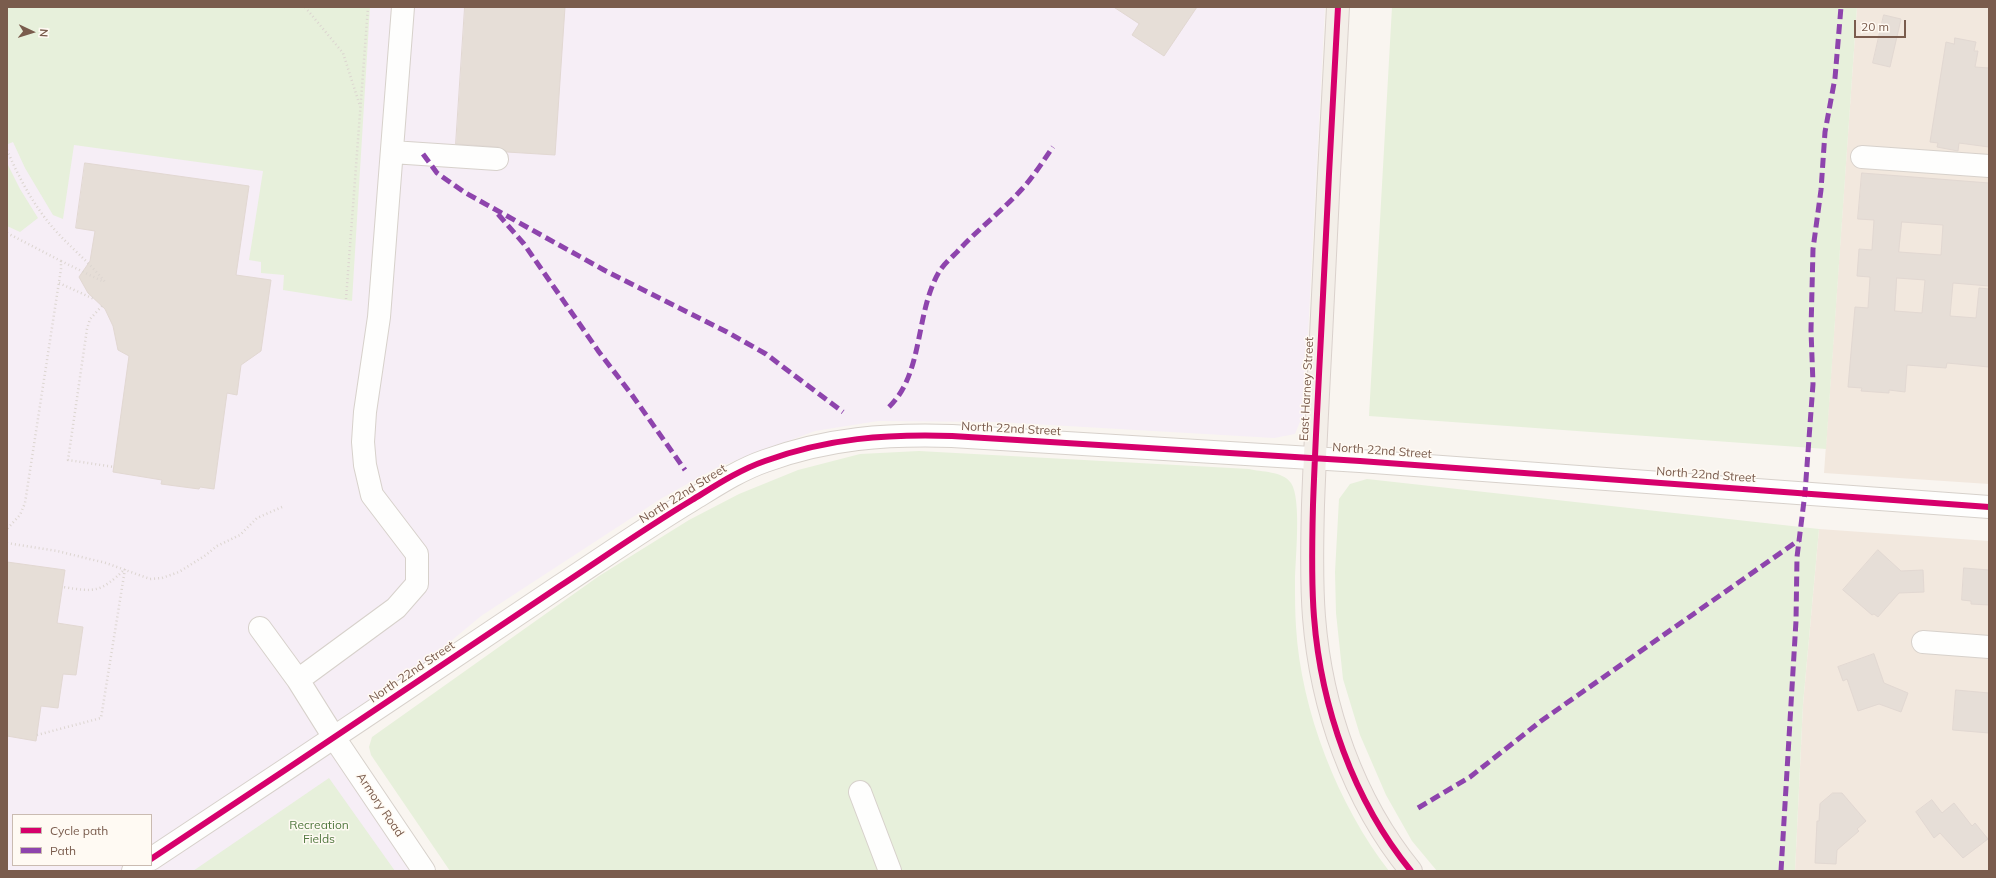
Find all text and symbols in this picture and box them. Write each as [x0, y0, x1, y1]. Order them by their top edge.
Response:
north arrow [12, 12, 52, 52]
scale bar [1856, 12, 1908, 38]
text: 20 m [1861, 19, 1889, 34]
text: N [37, 28, 51, 37]
street label: East Harney Street [1297, 337, 1317, 441]
street label: North 22nd Street [961, 419, 1061, 439]
street label: North 22nd Street [1332, 440, 1432, 462]
street label: North 22nd Street [637, 461, 729, 527]
street label: North 22nd Street [1656, 464, 1756, 486]
street label: North 22nd Street [367, 638, 457, 706]
street label: Armory Road [353, 770, 407, 840]
legend [12, 814, 152, 866]
park label: Recreation Fields [289, 818, 349, 846]
text: Cycle path [50, 823, 108, 838]
text: Path [50, 843, 76, 858]

